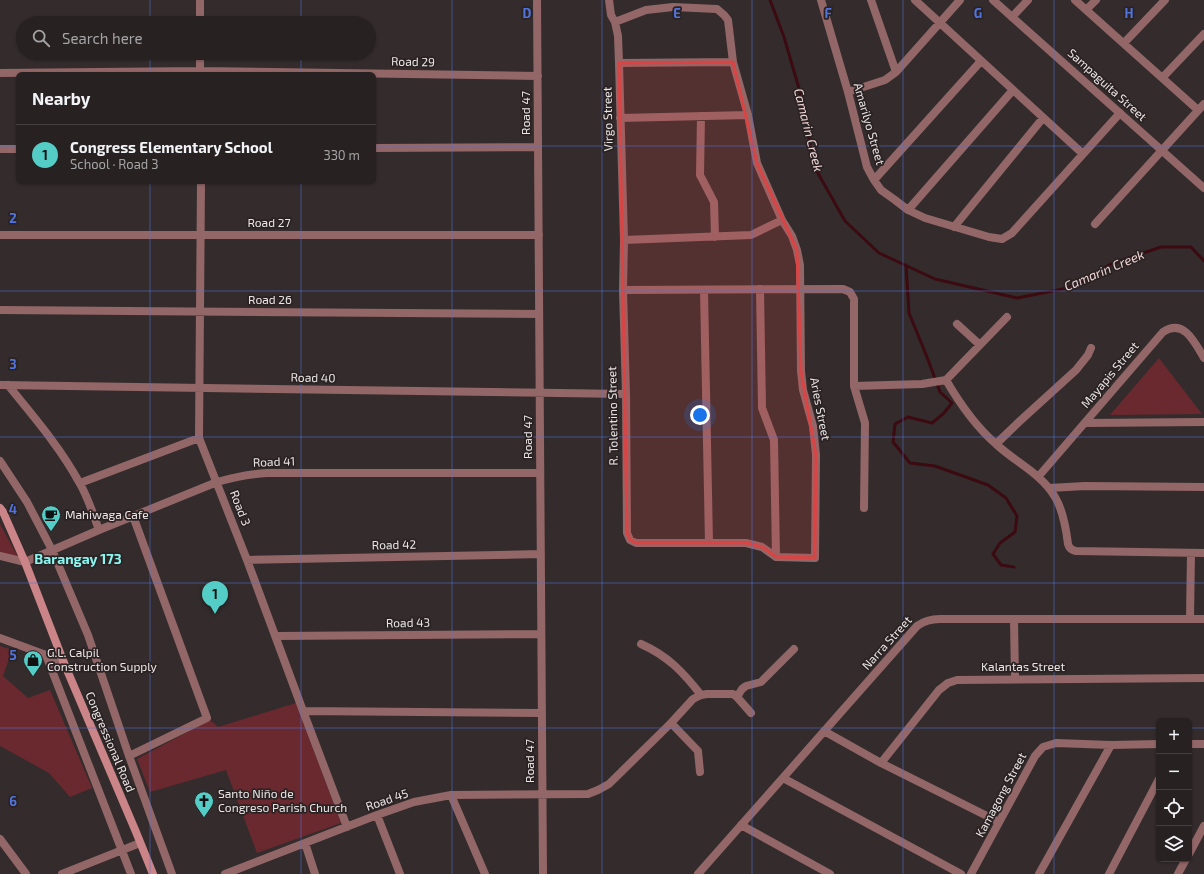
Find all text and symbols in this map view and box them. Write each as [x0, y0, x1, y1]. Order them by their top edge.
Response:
text: D [523, 5, 532, 21]
text: E [673, 5, 681, 21]
text: F [824, 5, 832, 21]
text: G [974, 5, 982, 21]
text: H [1125, 5, 1134, 21]
search box [16, 16, 376, 60]
icon: search [30, 27, 52, 49]
text: Search here [62, 29, 143, 47]
street label: Sampaguita Street [1065, 45, 1150, 124]
street label: Road 29 [391, 54, 435, 68]
street label: Amarilyo Street [852, 81, 888, 167]
street label: Virgo Street [599, 86, 615, 151]
water label: Camarin Creek [791, 87, 827, 174]
text: Nearby [32, 88, 90, 108]
street label: Road 47 [518, 91, 532, 135]
text: Congress Elementary School [70, 138, 273, 156]
text: 1 [42, 147, 48, 163]
text: 330 m [323, 147, 360, 163]
text: School · Road 3 [70, 156, 158, 172]
text: 2 [9, 210, 17, 226]
street label: Road 27 [247, 215, 291, 229]
water label: Camarin Creek [1062, 246, 1147, 294]
street label: Road 26 [248, 292, 292, 306]
street label: Mayapis Street [1078, 338, 1141, 410]
text: 3 [9, 356, 17, 372]
street label: R. Tolentino Street [604, 366, 620, 466]
street label: Road 40 [290, 370, 336, 384]
street label: Aries Street [808, 376, 834, 442]
your location [690, 405, 710, 425]
street label: Road 47 [520, 415, 534, 459]
street label: Road 41 [252, 453, 295, 469]
street label: Road 3 [228, 488, 254, 527]
text: 4 [9, 501, 17, 517]
cafe icon: Mahiwaga Cafe [40, 504, 62, 532]
place label: Mahiwaga Cafe [65, 507, 149, 521]
street label: Road 42 [372, 537, 417, 551]
district label: Barangay 173 [34, 550, 122, 567]
pin: 1 [202, 581, 228, 614]
street label: Narra Street [859, 612, 914, 672]
street label: Road 43 [386, 615, 430, 629]
place label: G.L. Calpil Construction Supply [47, 645, 158, 673]
text: 5 [9, 647, 17, 663]
shop icon: G.L. Calpil Construction Supply [22, 649, 44, 677]
street label: Kalantas Street [981, 659, 1065, 673]
street label: Congressional Road [83, 689, 138, 794]
map controls [1156, 718, 1192, 862]
button: + [1156, 718, 1192, 754]
street label: Road 47 [522, 739, 536, 783]
street label: Kamagong Street [972, 749, 1029, 839]
button: − [1156, 754, 1192, 790]
street label: Road 45 [364, 785, 410, 813]
place label: Santo Niño de Congreso Parish Church [218, 786, 347, 814]
church icon: Santo Niño de Congreso Parish Church [193, 790, 215, 818]
button: locate [1156, 790, 1192, 826]
text: 6 [9, 793, 17, 809]
button: layers [1156, 826, 1192, 862]

